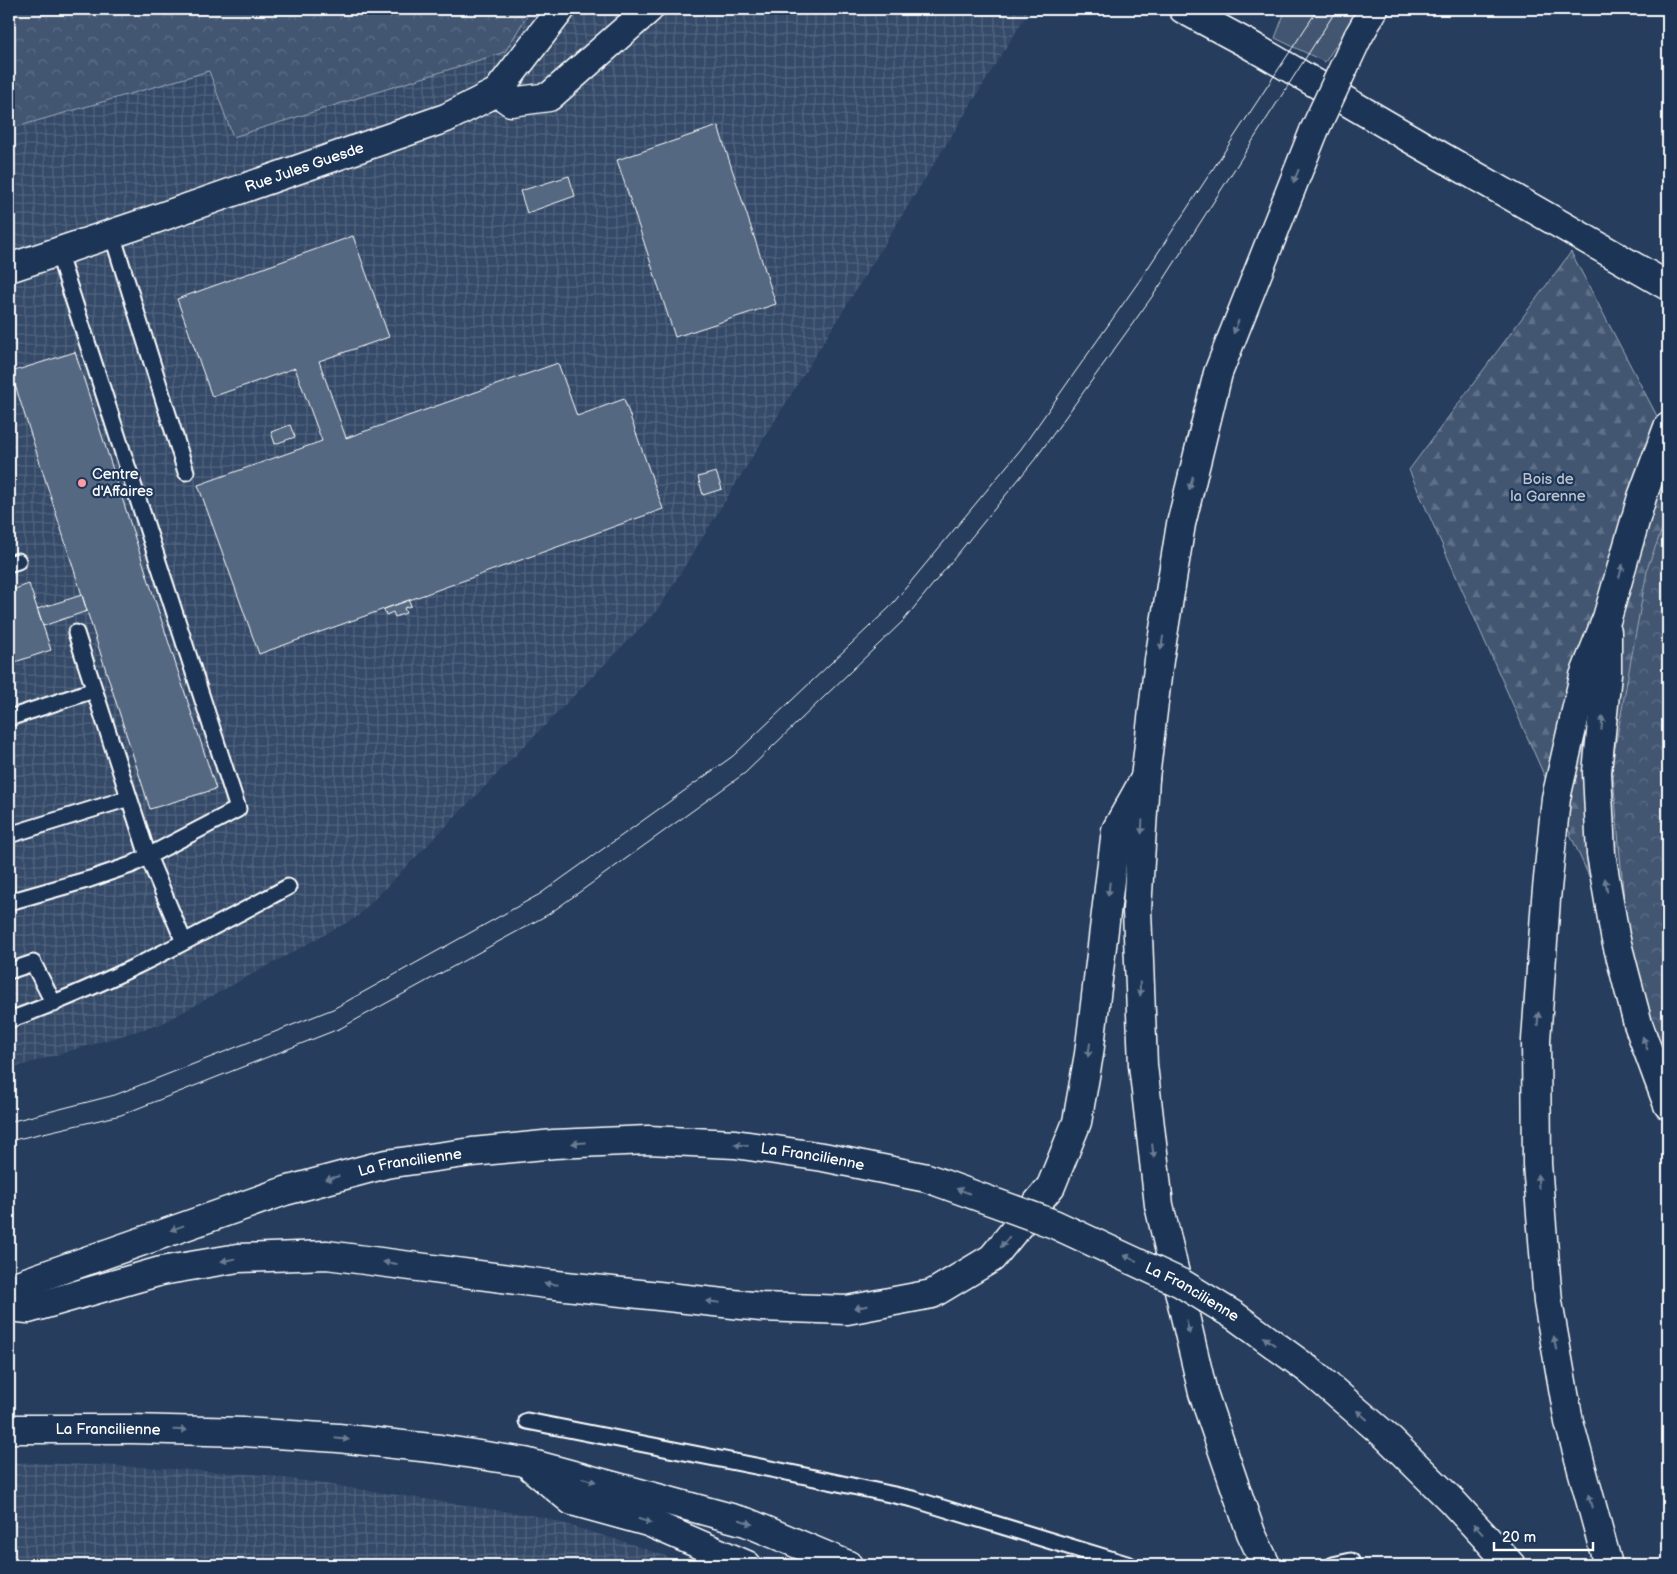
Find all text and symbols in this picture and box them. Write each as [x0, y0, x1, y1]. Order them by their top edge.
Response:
street label: Rue Jules Guesde [243, 138, 366, 197]
one-way arrow [1292, 169, 1300, 184]
one-way arrow [1232, 320, 1240, 335]
place label: Centre d'Affaires [92, 465, 154, 501]
park label: Bois de la Garenne [1510, 470, 1586, 506]
one-way arrow [1187, 475, 1195, 490]
marker: Centre d'Affaires [76, 477, 88, 489]
one-way arrow [1617, 563, 1625, 578]
one-way arrow [1157, 635, 1165, 651]
one-way arrow [1598, 715, 1606, 731]
one-way arrow [1137, 819, 1145, 835]
one-way arrow [1601, 877, 1609, 893]
one-way arrow [1105, 881, 1113, 897]
one-way arrow [1137, 981, 1145, 997]
one-way arrow [1534, 1011, 1542, 1027]
one-way arrow [1641, 1035, 1648, 1050]
one-way arrow [1085, 1042, 1093, 1058]
street label: La Francilienne [759, 1139, 866, 1175]
one-way arrow [570, 1140, 586, 1148]
one-way arrow [733, 1141, 749, 1149]
one-way arrow [1149, 1143, 1157, 1159]
street label: La Francilienne [356, 1145, 463, 1181]
one-way arrow [1534, 1173, 1542, 1189]
one-way arrow [324, 1174, 339, 1182]
one-way arrow [955, 1187, 970, 1195]
one-way arrow [170, 1225, 185, 1232]
one-way arrow [999, 1235, 1010, 1248]
one-way arrow [1123, 1254, 1137, 1262]
one-way arrow [220, 1256, 236, 1264]
one-way arrow [382, 1259, 398, 1267]
street label: La Francilienne [1142, 1259, 1242, 1326]
one-way arrow [543, 1280, 559, 1288]
one-way arrow [704, 1297, 720, 1305]
one-way arrow [853, 1304, 869, 1312]
one-way arrow [1184, 1320, 1192, 1335]
one-way arrow [1551, 1334, 1559, 1350]
one-way arrow [1262, 1336, 1276, 1346]
one-way arrow [1356, 1410, 1369, 1421]
street label: La Francilienne [56, 1420, 161, 1440]
one-way arrow [172, 1427, 188, 1435]
one-way arrow [335, 1435, 351, 1443]
one-way arrow [582, 1476, 597, 1484]
one-way arrow [1586, 1494, 1594, 1509]
one-way arrow [637, 1518, 652, 1526]
one-way arrow [739, 1518, 754, 1526]
scale bar [1494, 1519, 1593, 1551]
one-way arrow [1472, 1524, 1484, 1536]
text: 20 m [1502, 1528, 1536, 1547]

